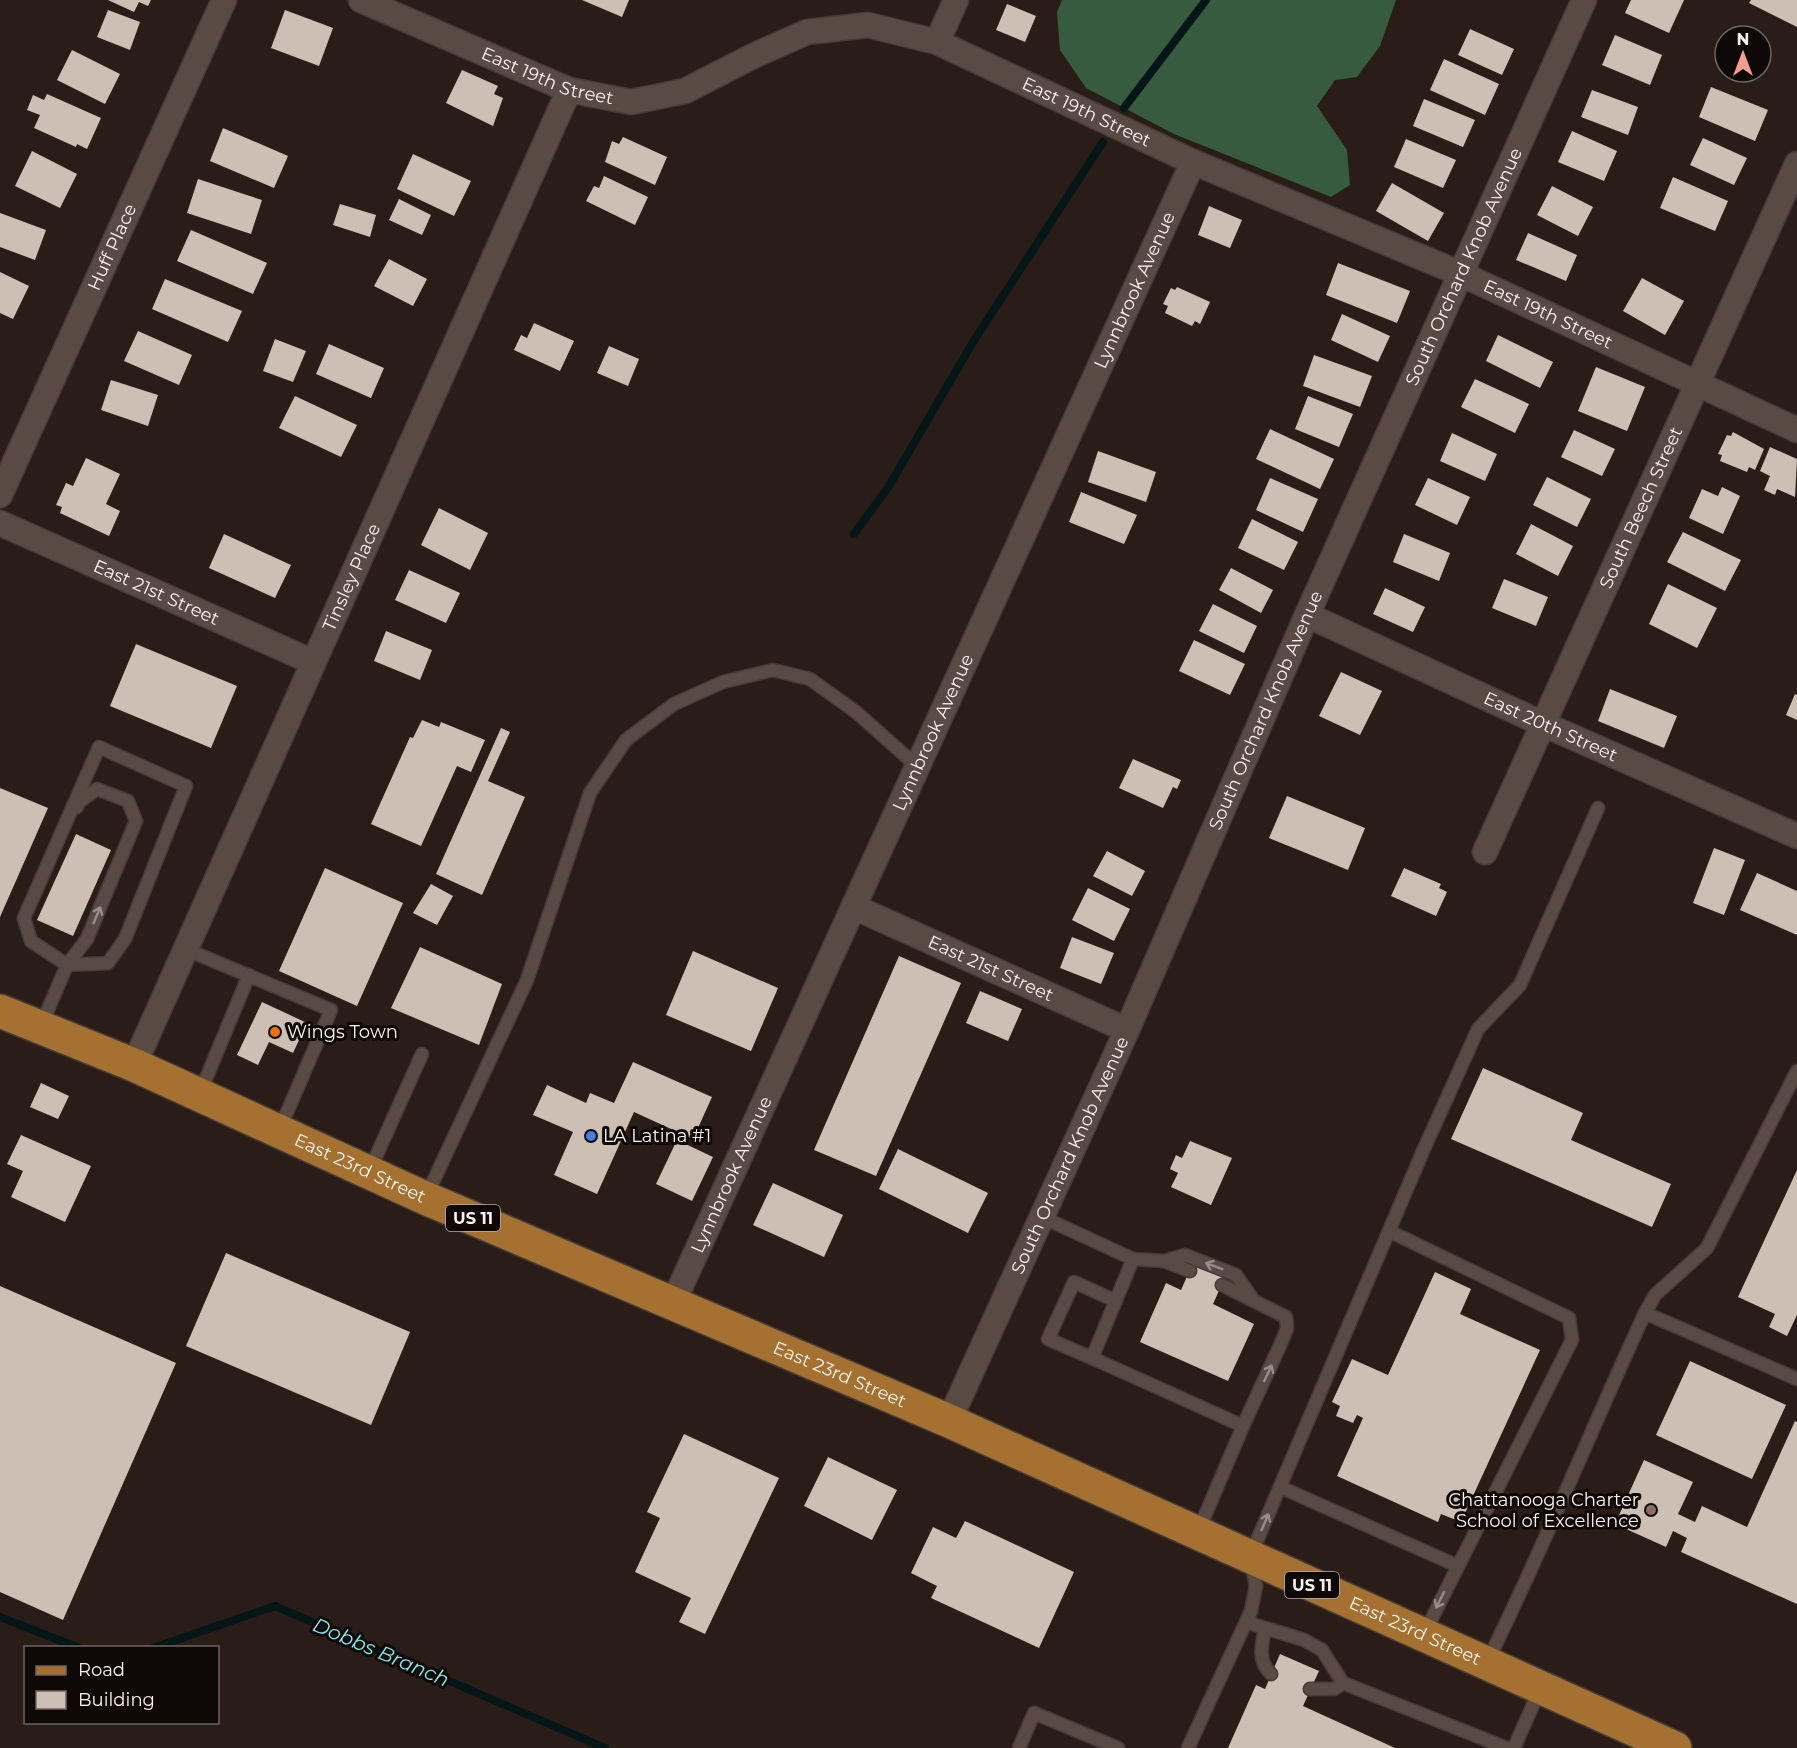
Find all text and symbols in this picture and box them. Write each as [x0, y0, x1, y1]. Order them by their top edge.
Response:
north arrow [1713, 24, 1773, 84]
text: N [1737, 30, 1749, 49]
street label: East 19th Street [478, 42, 615, 109]
street label: East 19th Street [1019, 72, 1154, 152]
street label: South Orchard Knob Avenue [1401, 144, 1527, 389]
street label: Huff Place [83, 200, 141, 294]
street label: Lynnbrook Avenue [1089, 208, 1180, 372]
street label: East 19th Street [1480, 275, 1616, 354]
street label: South Beech Street [1595, 423, 1687, 592]
street label: Tinsley Place [318, 520, 385, 635]
street label: East 21st Street [90, 555, 223, 630]
street label: South Orchard Knob Avenue [1204, 587, 1327, 833]
street label: Lynnbrook Avenue [888, 650, 978, 814]
street label: East 20th Street [1480, 687, 1621, 766]
one-way arrow [92, 906, 103, 925]
street label: East 21st Street [925, 931, 1057, 1006]
place label: Wings Town [287, 1021, 398, 1043]
marker: Wings Town [268, 1025, 282, 1039]
street label: South Orchard Knob Avenue [1006, 1033, 1134, 1277]
street label: Lynnbrook Avenue [686, 1093, 777, 1257]
place label: LA Latina #1 [603, 1125, 711, 1147]
street label: East 23rd Street [291, 1129, 429, 1208]
marker: LA Latina #1 [584, 1129, 598, 1143]
road number: US 11 [446, 1205, 500, 1231]
one-way arrow [1205, 1260, 1224, 1271]
street label: East 23rd Street [770, 1336, 909, 1412]
one-way arrow [1262, 1364, 1274, 1382]
place label: Chattanooga Charter School of Excellence [1448, 1489, 1639, 1532]
marker: Chattanooga Charter School of Excellence [1644, 1503, 1658, 1517]
one-way arrow [1260, 1513, 1271, 1531]
road number: US 11 [1285, 1572, 1339, 1598]
one-way arrow [1434, 1591, 1446, 1609]
street label: East 23rd Street [1346, 1592, 1484, 1670]
water label: Dobbs Branch [309, 1612, 453, 1692]
legend [24, 1646, 219, 1724]
text: Road [78, 1659, 125, 1681]
text: Building [78, 1689, 155, 1711]

